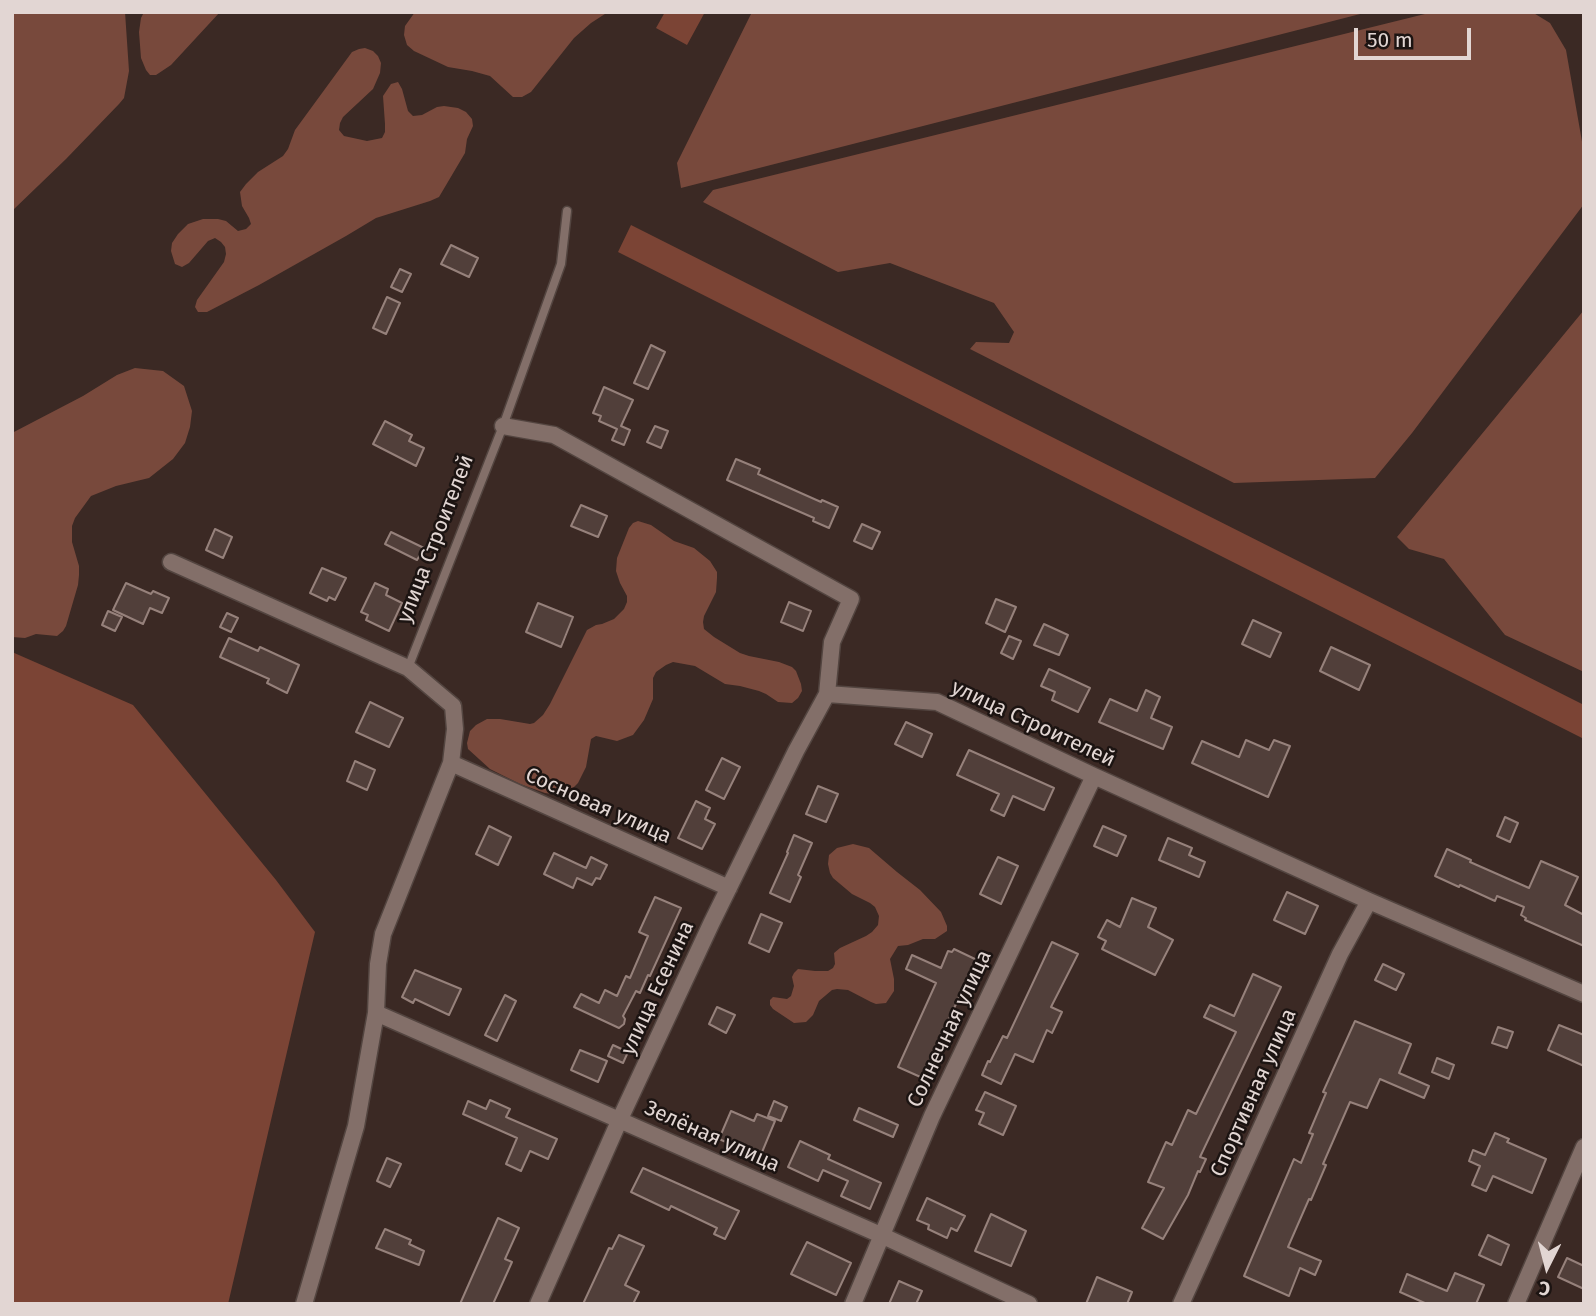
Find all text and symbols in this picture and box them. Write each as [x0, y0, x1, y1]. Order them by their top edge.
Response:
scale bar [1358, 14, 1475, 58]
text: 50 m [1367, 27, 1413, 53]
street label: улица Строителей [392, 451, 480, 627]
street label: улица Строителей [947, 675, 1119, 773]
street label: Сосновая улица [521, 763, 675, 849]
street label: улица Есенина [616, 917, 700, 1059]
street label: Солнечная улица [903, 946, 997, 1112]
street label: Спортивная улица [1206, 1005, 1302, 1181]
street label: Зелёная улица [641, 1096, 783, 1178]
north arrow [1512, 1232, 1582, 1302]
text: С [1538, 1276, 1551, 1300]

